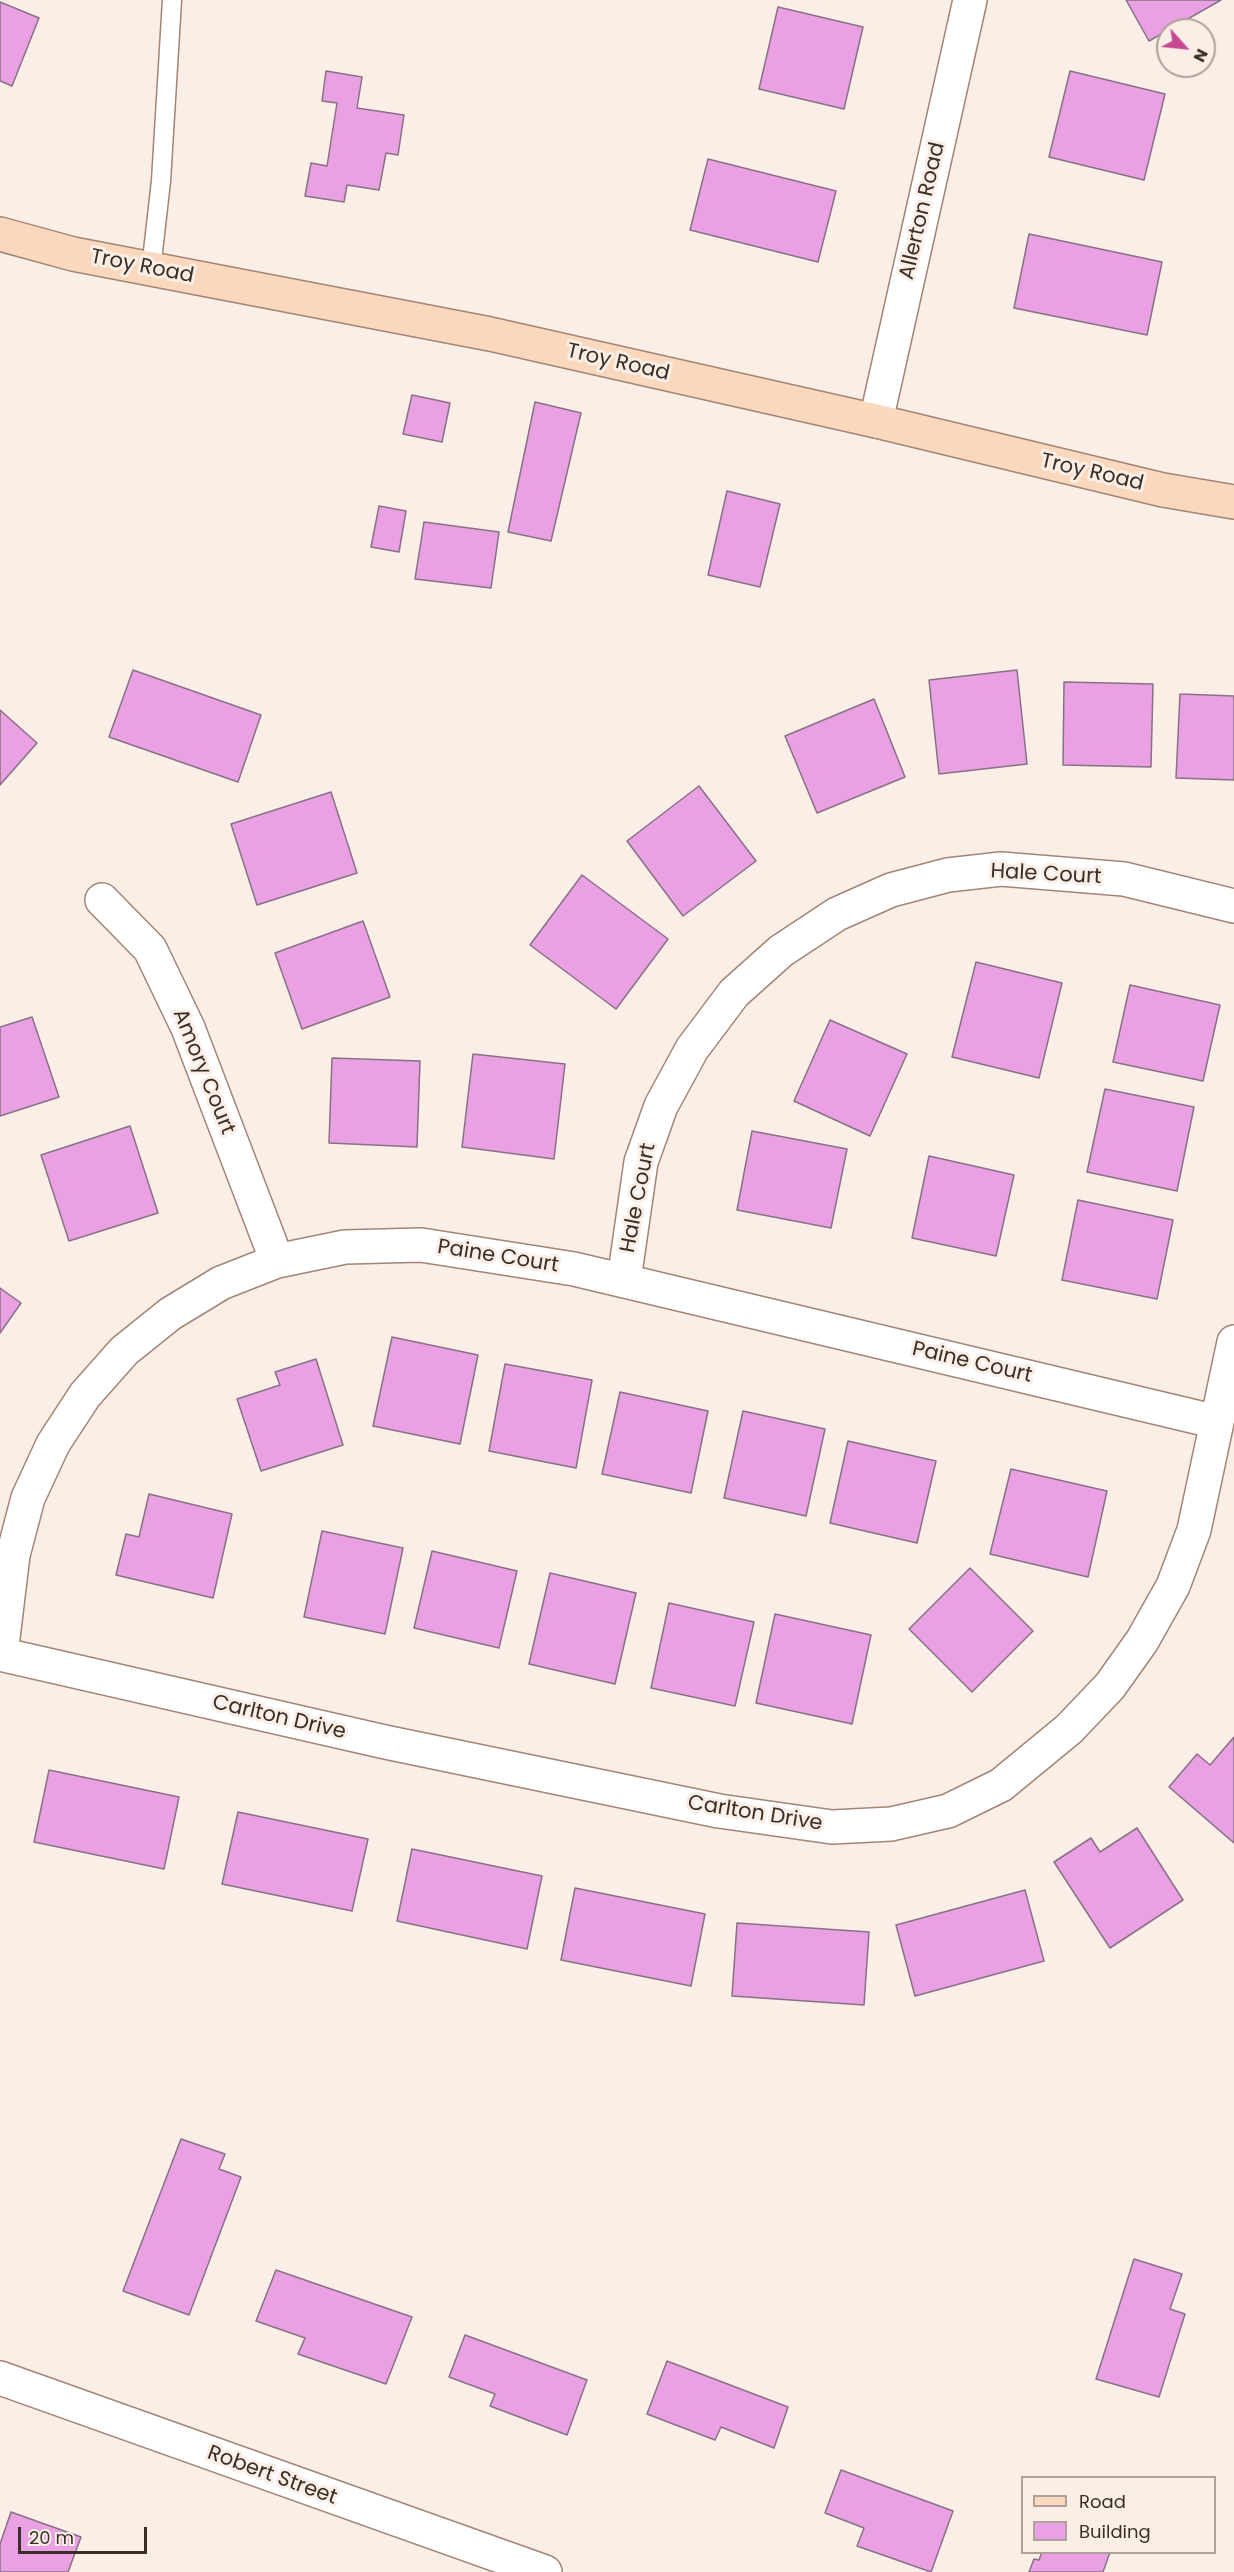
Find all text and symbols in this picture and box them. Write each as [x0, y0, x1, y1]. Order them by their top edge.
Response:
north arrow [1156, 18, 1216, 78]
text: N [1188, 45, 1214, 66]
street label: Allerton Road [895, 140, 951, 282]
street label: Troy Road [88, 245, 196, 289]
street label: Troy Road [564, 339, 672, 387]
street label: Troy Road [1038, 449, 1146, 497]
street label: Hale Court [990, 860, 1102, 890]
street label: Amory Court [166, 1006, 240, 1138]
street label: Hale Court [616, 1141, 662, 1255]
street label: Paine Court [436, 1235, 560, 1279]
street label: Paine Court [910, 1337, 1034, 1389]
street label: Carlton Drive [210, 1690, 348, 1746]
street label: Carlton Drive [686, 1791, 824, 1837]
street label: Robert Street [204, 2441, 340, 2511]
legend [1021, 2476, 1216, 2554]
text: Road [1079, 2489, 1126, 2514]
scale bar [21, 2515, 150, 2553]
text: Building [1079, 2519, 1151, 2544]
text: 20 m [29, 2525, 74, 2550]

